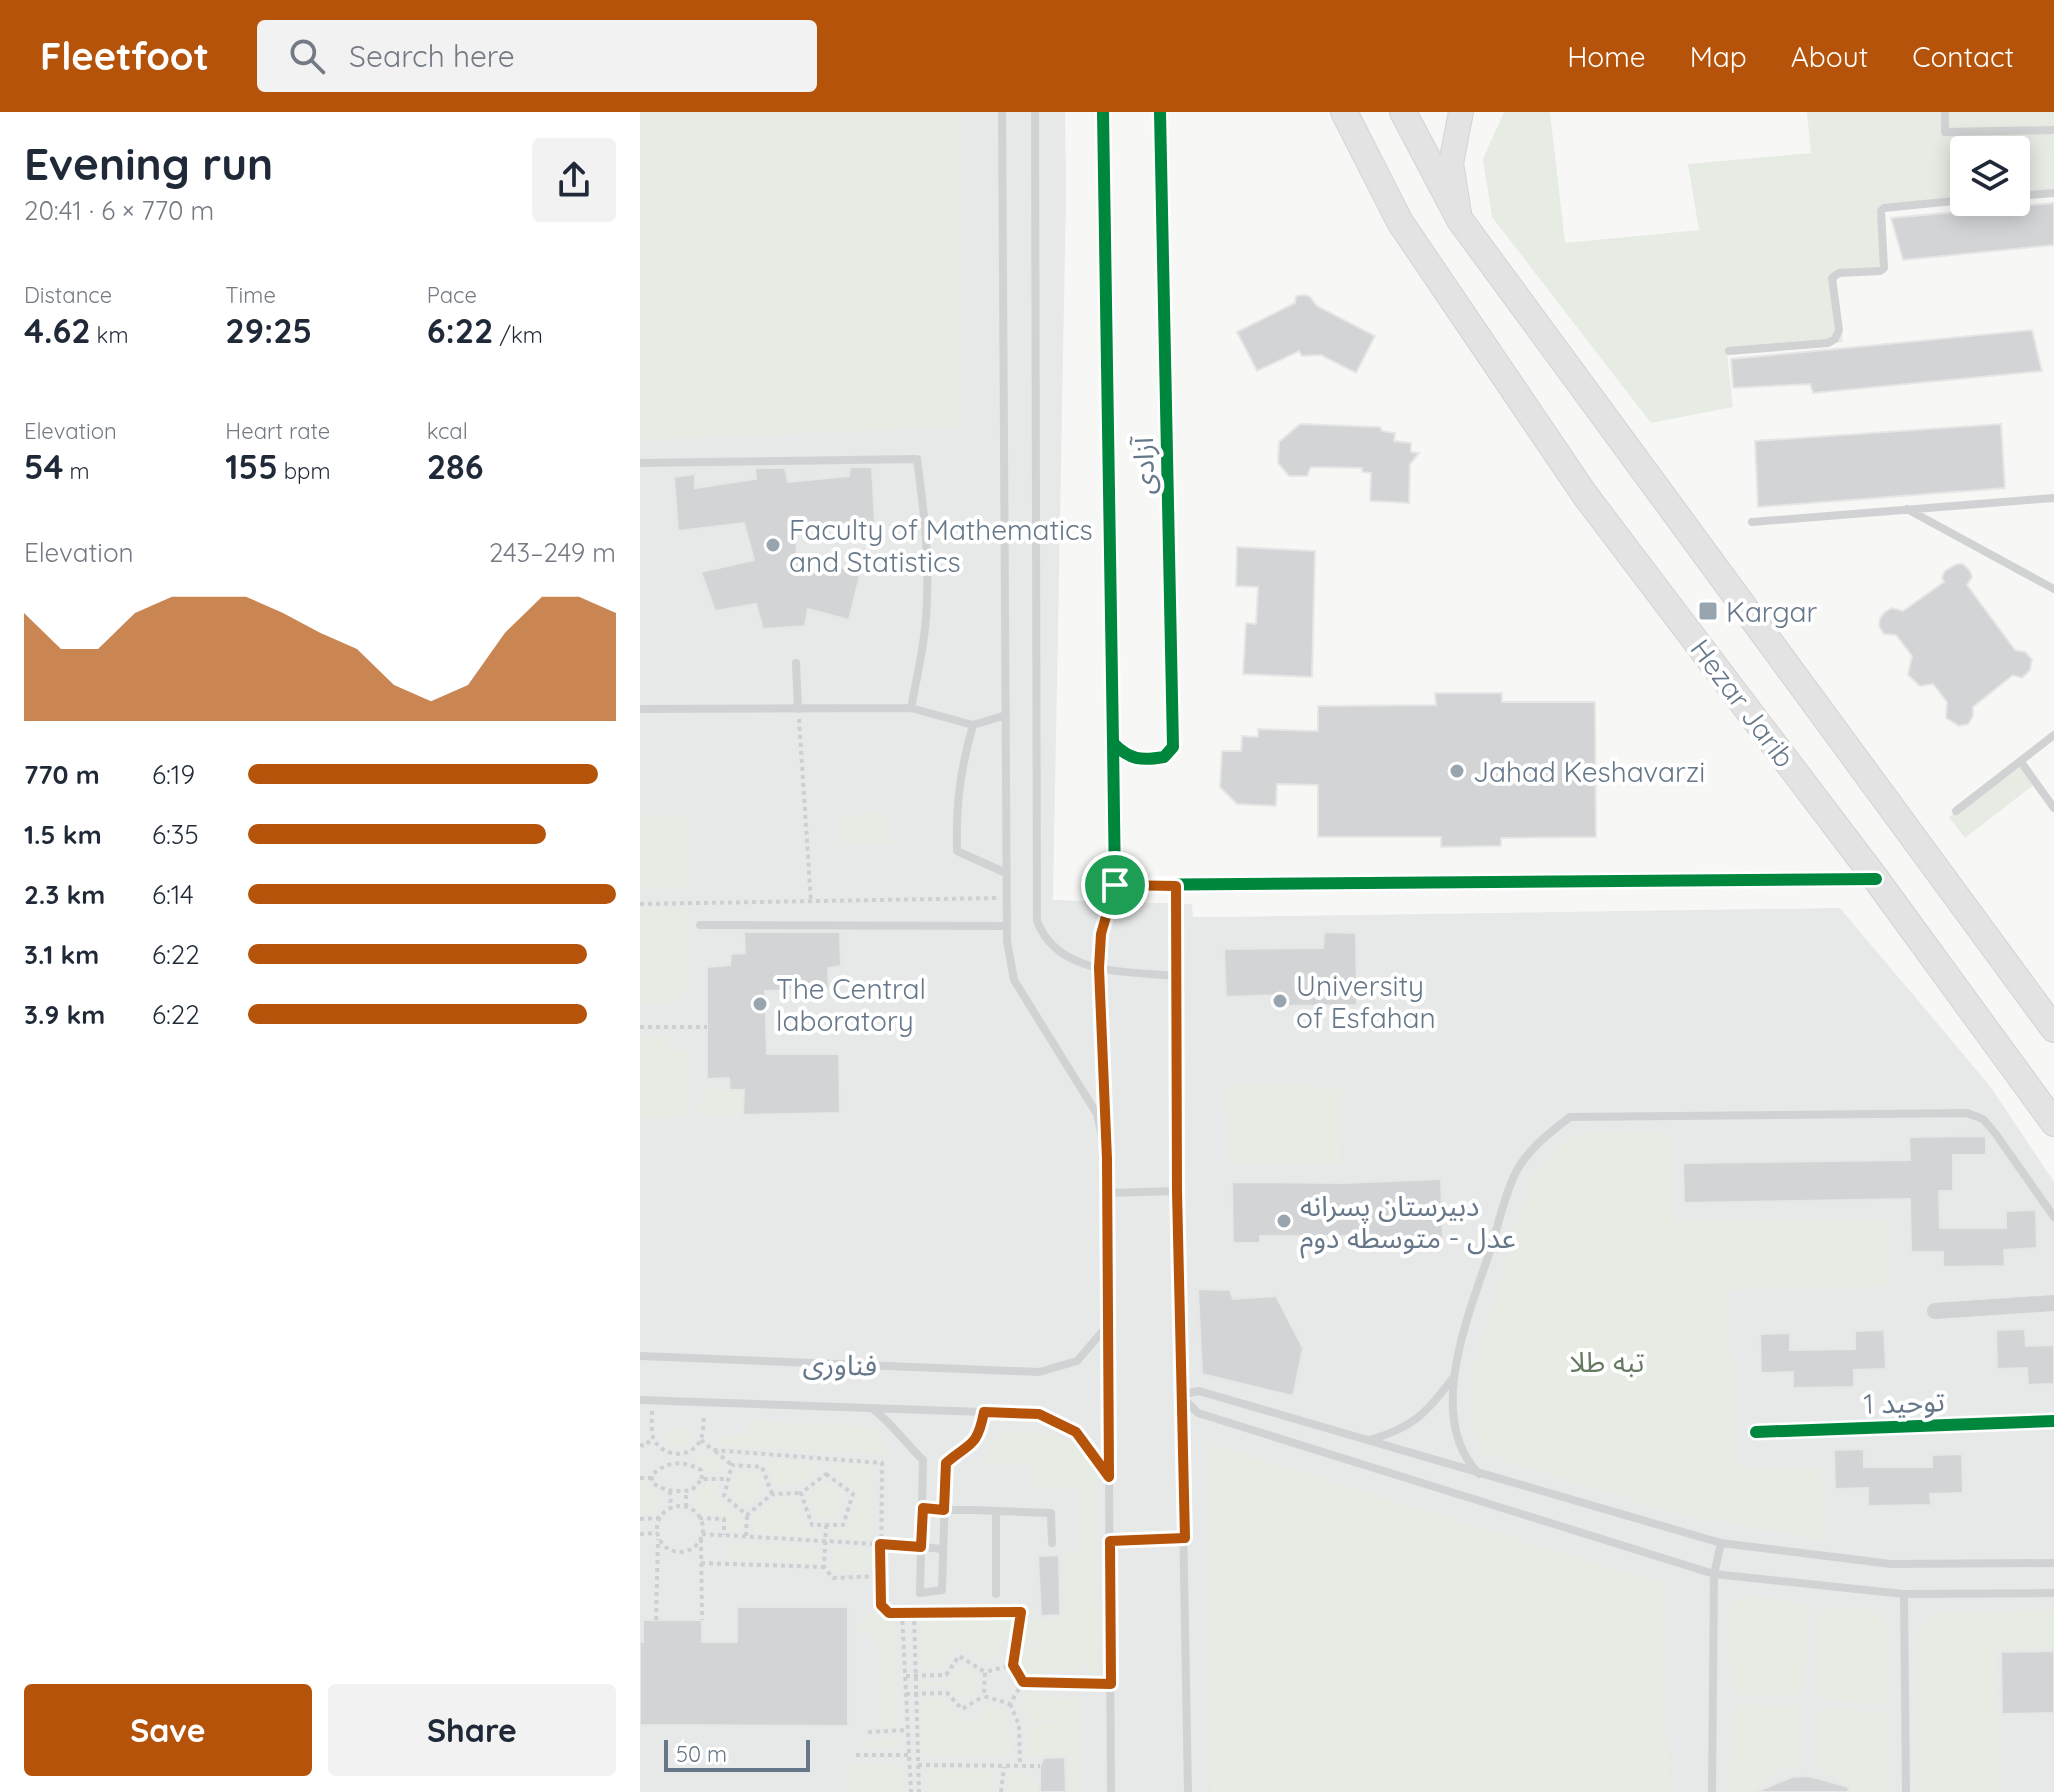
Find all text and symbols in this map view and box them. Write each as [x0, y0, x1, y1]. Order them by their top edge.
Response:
search box [257, 20, 817, 92]
text: Fleetfoot [40, 32, 209, 80]
icon: search [285, 34, 329, 78]
text: Search here [349, 37, 515, 75]
text: Home [1567, 39, 1646, 74]
text: Map [1690, 39, 1747, 74]
text: About [1791, 39, 1868, 74]
text: Contact [1912, 39, 2014, 74]
text: Evening run [24, 136, 273, 191]
map controls [1950, 136, 2030, 216]
button: layers [1950, 136, 2030, 216]
button: share [532, 138, 616, 222]
text: 20:41 · 6 × 770 m [24, 194, 214, 227]
text: Distance [24, 281, 112, 309]
text: Time [225, 281, 276, 309]
text: Pace [427, 281, 477, 309]
text: 4.62 [24, 309, 91, 352]
text: 29:25 [225, 309, 312, 352]
text: 6:22 [427, 309, 493, 352]
text: km [91, 321, 128, 349]
text: /km [493, 321, 543, 349]
text: Elevation [24, 417, 117, 445]
text: Heart rate [225, 417, 330, 445]
text: kcal [427, 417, 468, 445]
street label: آزادی [1125, 435, 1161, 495]
text: 54 [24, 445, 64, 488]
text: 155 [225, 445, 278, 488]
text: 286 [427, 445, 483, 488]
text: m [64, 457, 90, 485]
text: bpm [278, 457, 330, 485]
place label: Faculty of Mathematics and Statistics [789, 512, 1093, 579]
text: Elevation [24, 536, 134, 569]
text: 243–249 m [489, 536, 616, 569]
marker: Faculty of Mathematics and Statistics [764, 536, 782, 554]
place label: Kargar [1726, 594, 1818, 629]
marker: Kargar [1697, 600, 1719, 622]
street label: Hezar Jarib [1683, 632, 1803, 774]
place label: Jahad Keshavarzi [1473, 754, 1705, 789]
text: 770 m [24, 758, 100, 791]
text: 6:19 [152, 758, 195, 791]
marker: Jahad Keshavarzi [1448, 762, 1466, 780]
text: 1.5 km [24, 818, 102, 851]
text: 6:35 [152, 818, 199, 851]
pin [1081, 851, 1149, 919]
icon: arrive [1093, 863, 1137, 907]
text: 2.3 km [24, 878, 105, 911]
text: 6:14 [152, 878, 194, 911]
text: 3.1 km [24, 938, 99, 971]
text: 6:22 [152, 938, 200, 971]
place label: University of Esfahan [1296, 968, 1436, 1035]
place label: The Central laboratory [776, 971, 926, 1038]
marker: University of Esfahan [1271, 992, 1289, 1010]
marker: The Central laboratory [751, 995, 769, 1013]
text: 3.9 km [24, 998, 105, 1031]
text: 6:22 [152, 998, 200, 1031]
place label: دبیرستان پسرانه عدل - متوسطه دوم [1300, 1188, 1516, 1259]
marker: دبیرستان پسرانه عدل - متوسطه دوم [1275, 1212, 1293, 1230]
park label: تبه طلا [1570, 1344, 1644, 1379]
street label: فناوری [802, 1345, 878, 1383]
street label: توحید 1 [1863, 1383, 1945, 1421]
button: Save [24, 1684, 312, 1776]
button: Share [328, 1684, 616, 1776]
scale bar [664, 1736, 810, 1772]
text: 50 m [676, 1740, 727, 1768]

